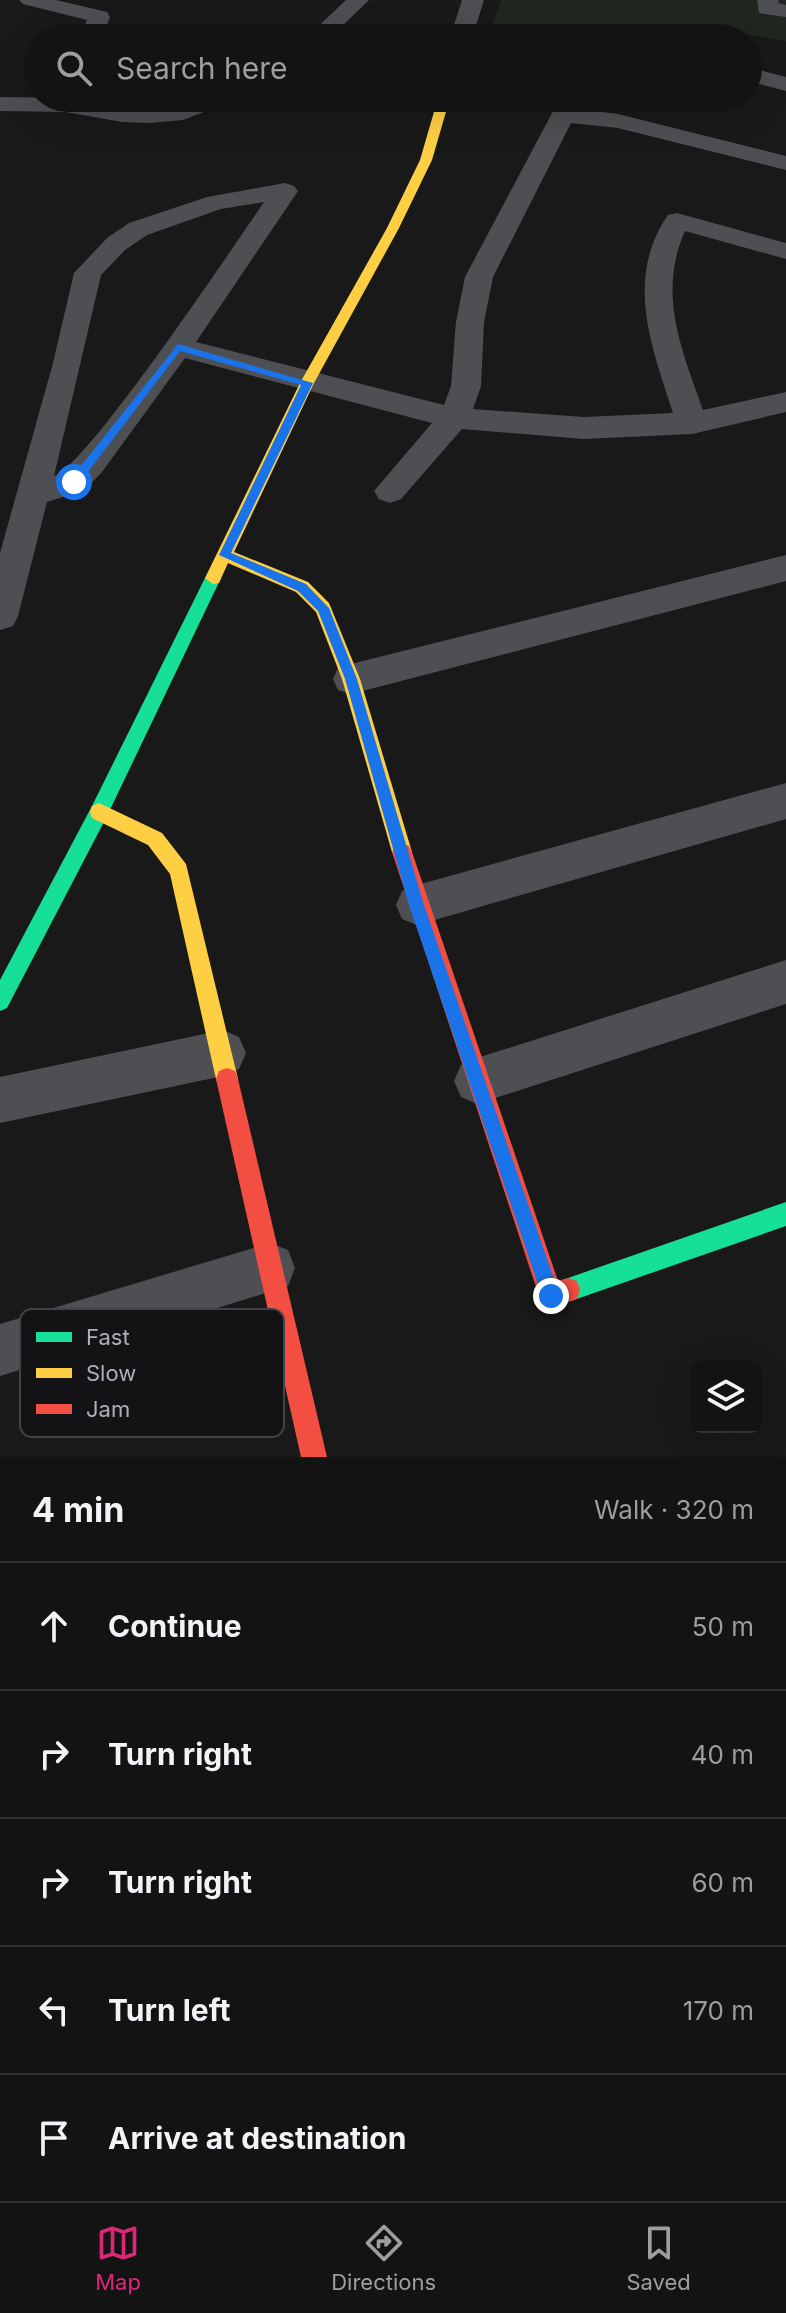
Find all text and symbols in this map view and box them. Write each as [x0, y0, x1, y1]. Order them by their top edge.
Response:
search box [24, 24, 762, 112]
icon: search [52, 46, 96, 90]
text: Search here [116, 50, 288, 86]
route start [56, 464, 92, 500]
route end [533, 1278, 569, 1314]
legend [20, 1309, 284, 1437]
text: Fast [86, 1324, 130, 1350]
text: Slow [86, 1360, 136, 1386]
map controls [690, 1361, 762, 1433]
button: layers [690, 1361, 762, 1433]
text: Jam [86, 1396, 130, 1422]
text: 4 min [32, 1489, 124, 1530]
text: Walk · 320 m [594, 1494, 754, 1525]
icon: ahead [32, 1604, 76, 1648]
text: Continue [108, 1608, 242, 1644]
text: 50 m [692, 1611, 754, 1642]
icon: right [32, 1732, 76, 1776]
text: Turn right [108, 1736, 252, 1772]
text: 40 m [691, 1739, 754, 1770]
icon: right [32, 1860, 76, 1904]
text: Turn right [108, 1864, 252, 1900]
text: 60 m [691, 1867, 754, 1898]
icon: left [32, 1988, 76, 2032]
text: Turn left [108, 1992, 230, 2028]
text: 170 m [683, 1995, 754, 2026]
icon: arrive [32, 2116, 76, 2160]
text: Arrive at destination [108, 2120, 406, 2156]
tab: Map [95, 2221, 141, 2295]
tab: Directions [331, 2221, 436, 2295]
tab: Saved [626, 2221, 691, 2295]

